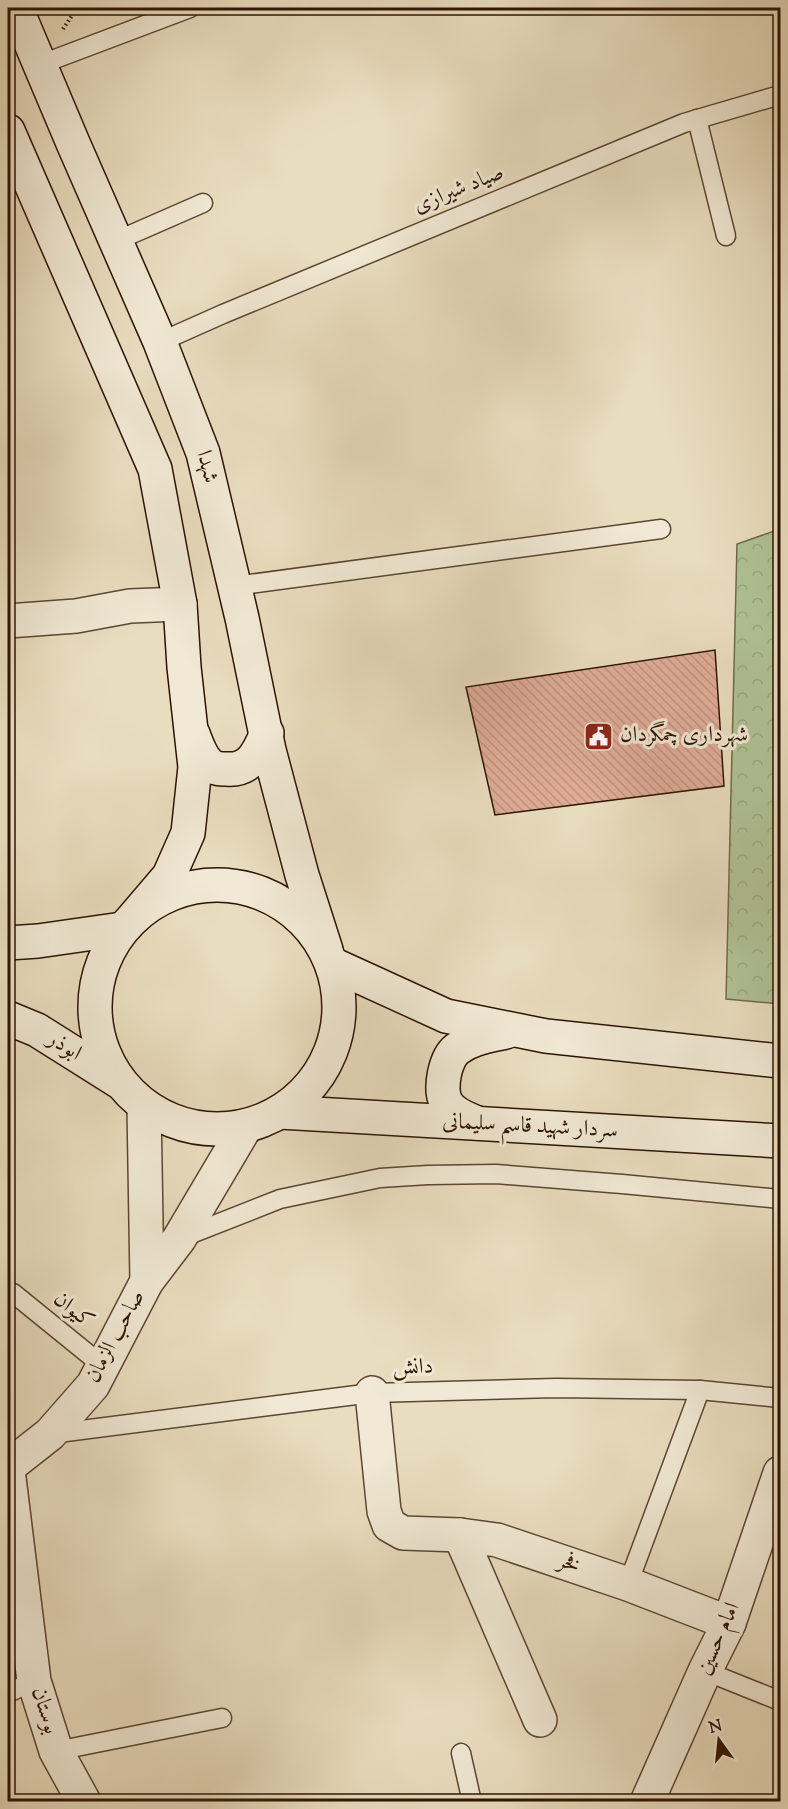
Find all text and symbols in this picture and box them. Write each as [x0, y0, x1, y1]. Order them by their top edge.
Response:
street label: صیاد شیرازی [409, 157, 509, 223]
street label: شهدا [186, 447, 226, 487]
public building icon: شهرداری چمگردان [583, 720, 615, 752]
place label: شهرداری چمگردان [620, 720, 748, 752]
street label: ابوذر [39, 1023, 87, 1070]
street label: سردار شهید قاسم سلیمانی [441, 1106, 619, 1151]
street label: کیوان [46, 1284, 100, 1338]
street label: صاحب الزمان [78, 1285, 154, 1389]
street label: دانش [392, 1352, 434, 1384]
street label: فخر [552, 1545, 585, 1583]
street label: امام حسین [689, 1597, 750, 1681]
street label: بوستان [22, 1684, 66, 1738]
north arrow [689, 1710, 749, 1770]
text: N [707, 1715, 725, 1741]

